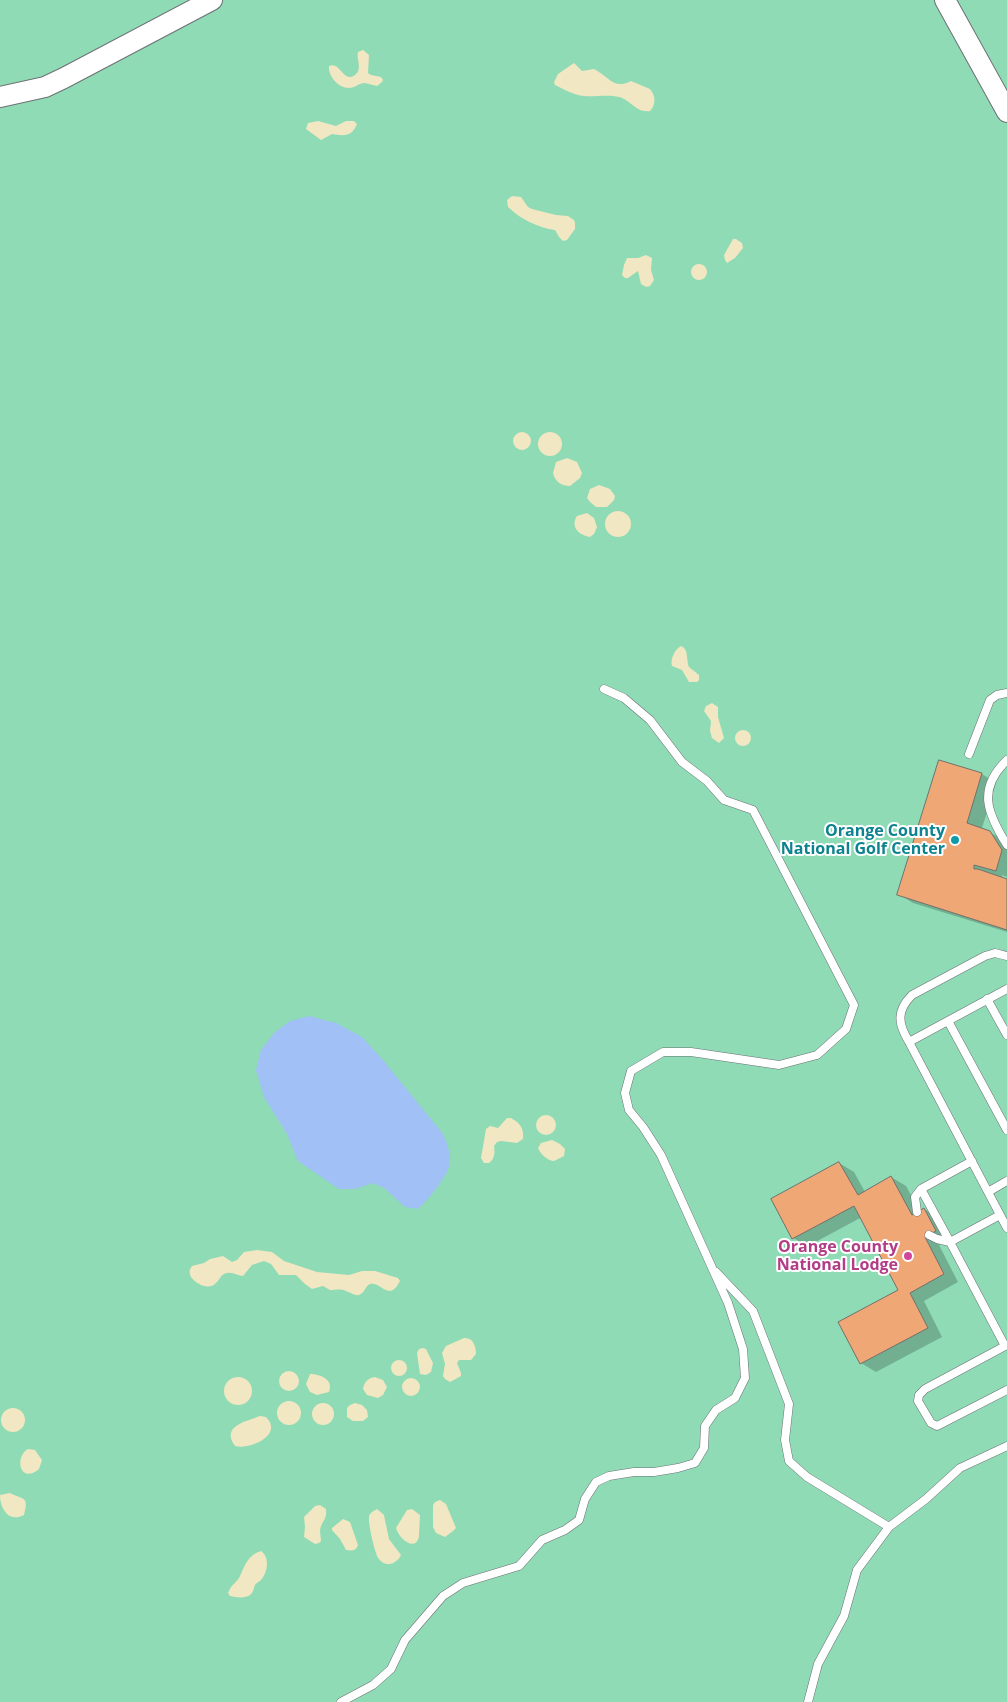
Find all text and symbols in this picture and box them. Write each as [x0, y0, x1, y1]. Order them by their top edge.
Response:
place label: Orange County National Golf Center [781, 821, 945, 859]
marker: Orange County National Golf Center [949, 834, 961, 846]
place label: Orange County National Lodge [777, 1237, 898, 1275]
marker: Orange County National Lodge [902, 1250, 914, 1262]

